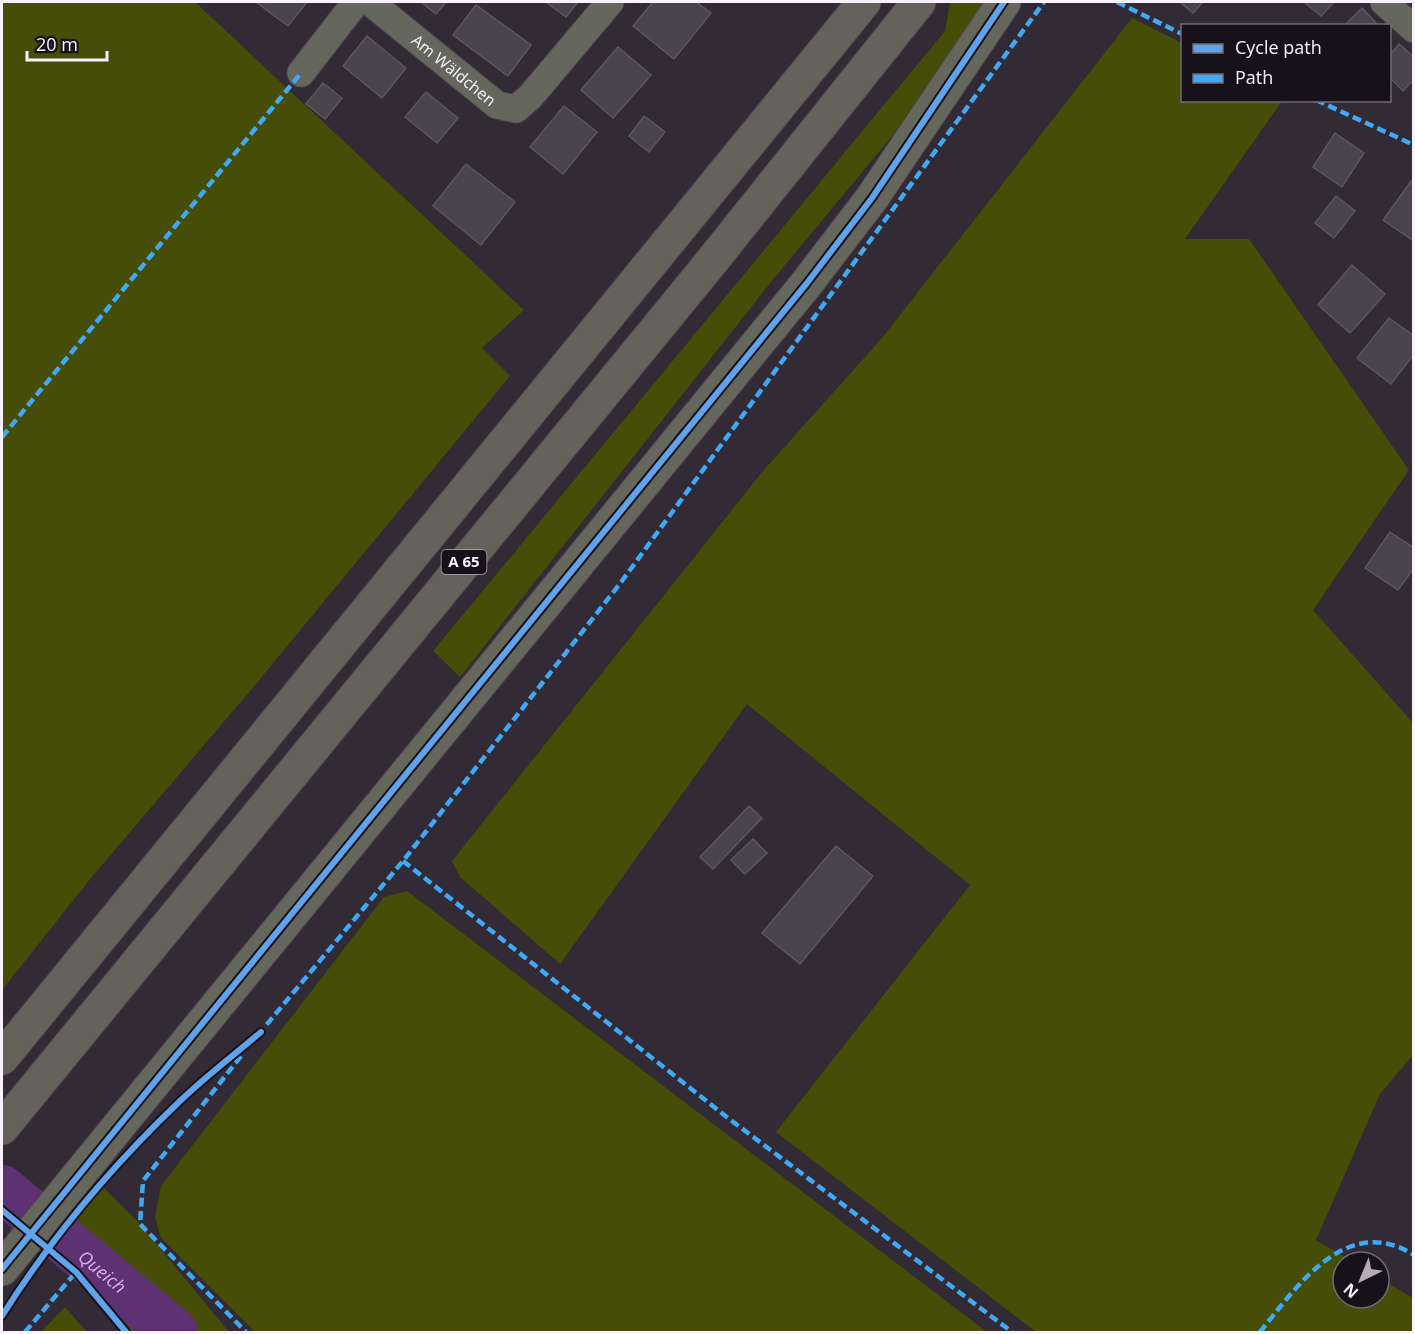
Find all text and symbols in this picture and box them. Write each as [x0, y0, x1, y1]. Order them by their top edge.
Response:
scale bar [27, 24, 106, 62]
legend [1181, 24, 1391, 102]
street label: Am Wäldchen [407, 29, 501, 111]
text: 20 m [36, 32, 78, 56]
text: Cycle path [1235, 35, 1322, 59]
text: Path [1235, 65, 1273, 89]
road number: A 65 [442, 550, 486, 574]
water label: Queich [74, 1244, 132, 1298]
north arrow [1331, 1250, 1391, 1310]
text: N [1339, 1278, 1363, 1303]

